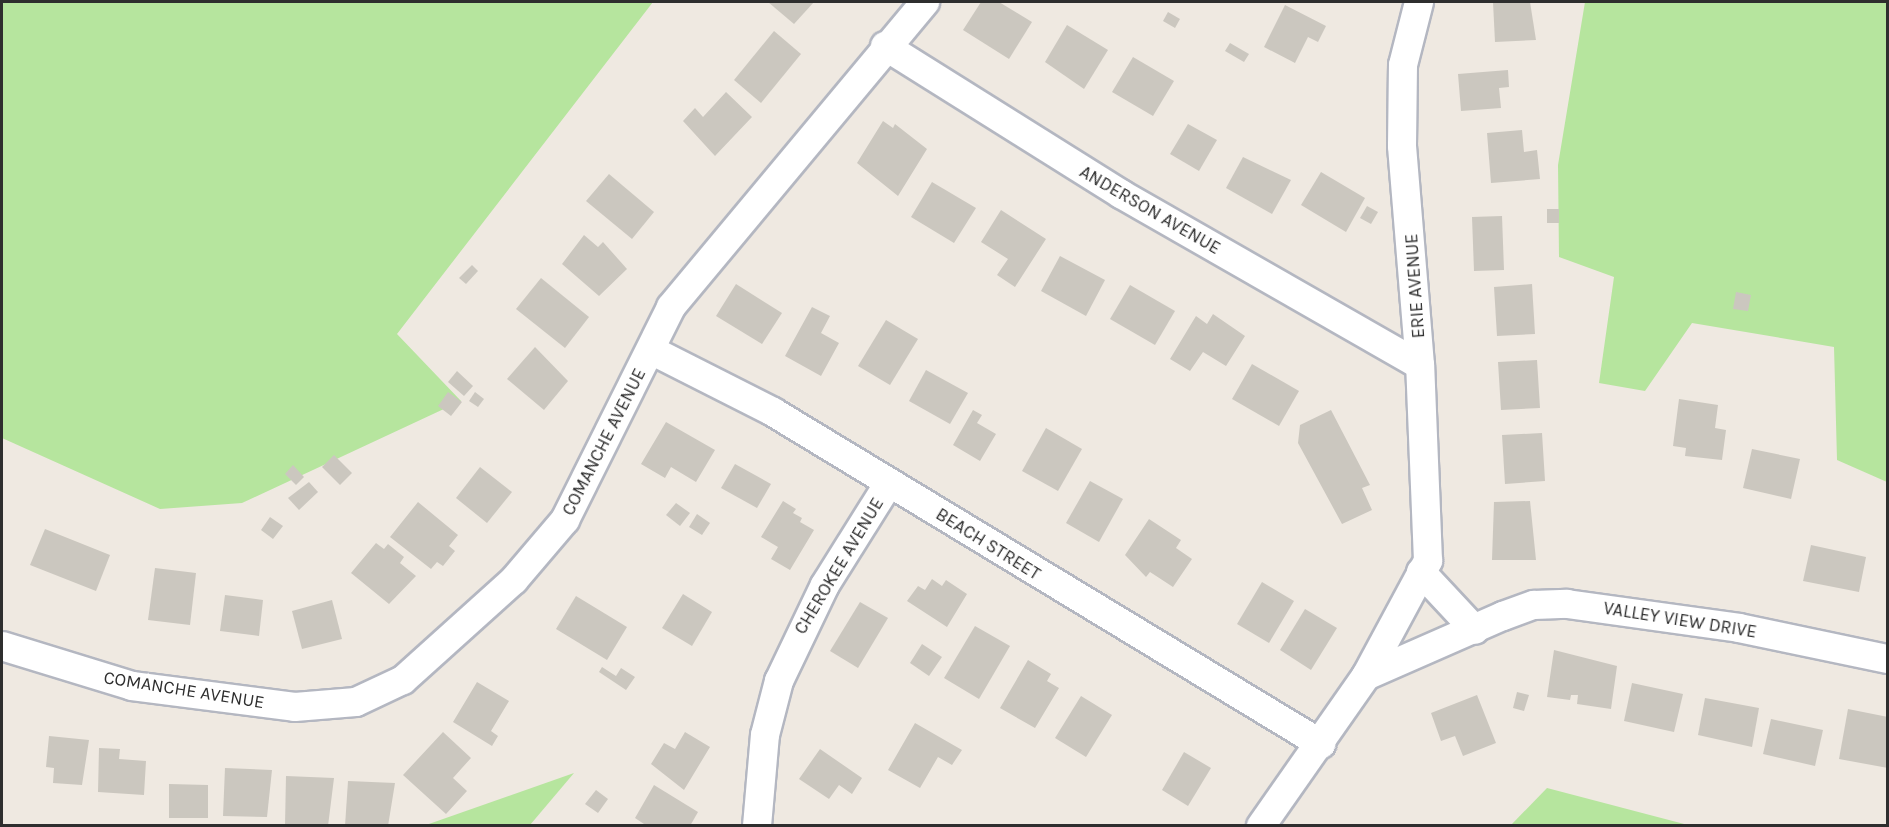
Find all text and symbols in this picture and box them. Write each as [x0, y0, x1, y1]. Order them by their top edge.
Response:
street label: ANDERSON AVENUE [1076, 161, 1224, 259]
street label: ERIE AVENUE [1401, 233, 1429, 339]
street label: COMANCHE AVENUE [558, 365, 650, 519]
street label: CHEROKEE AVENUE [790, 494, 888, 638]
street label: BEACH STREET [932, 503, 1044, 585]
street label: VALLEY VIEW DRIVE [1602, 597, 1758, 643]
street label: COMANCHE AVENUE [102, 667, 266, 713]

